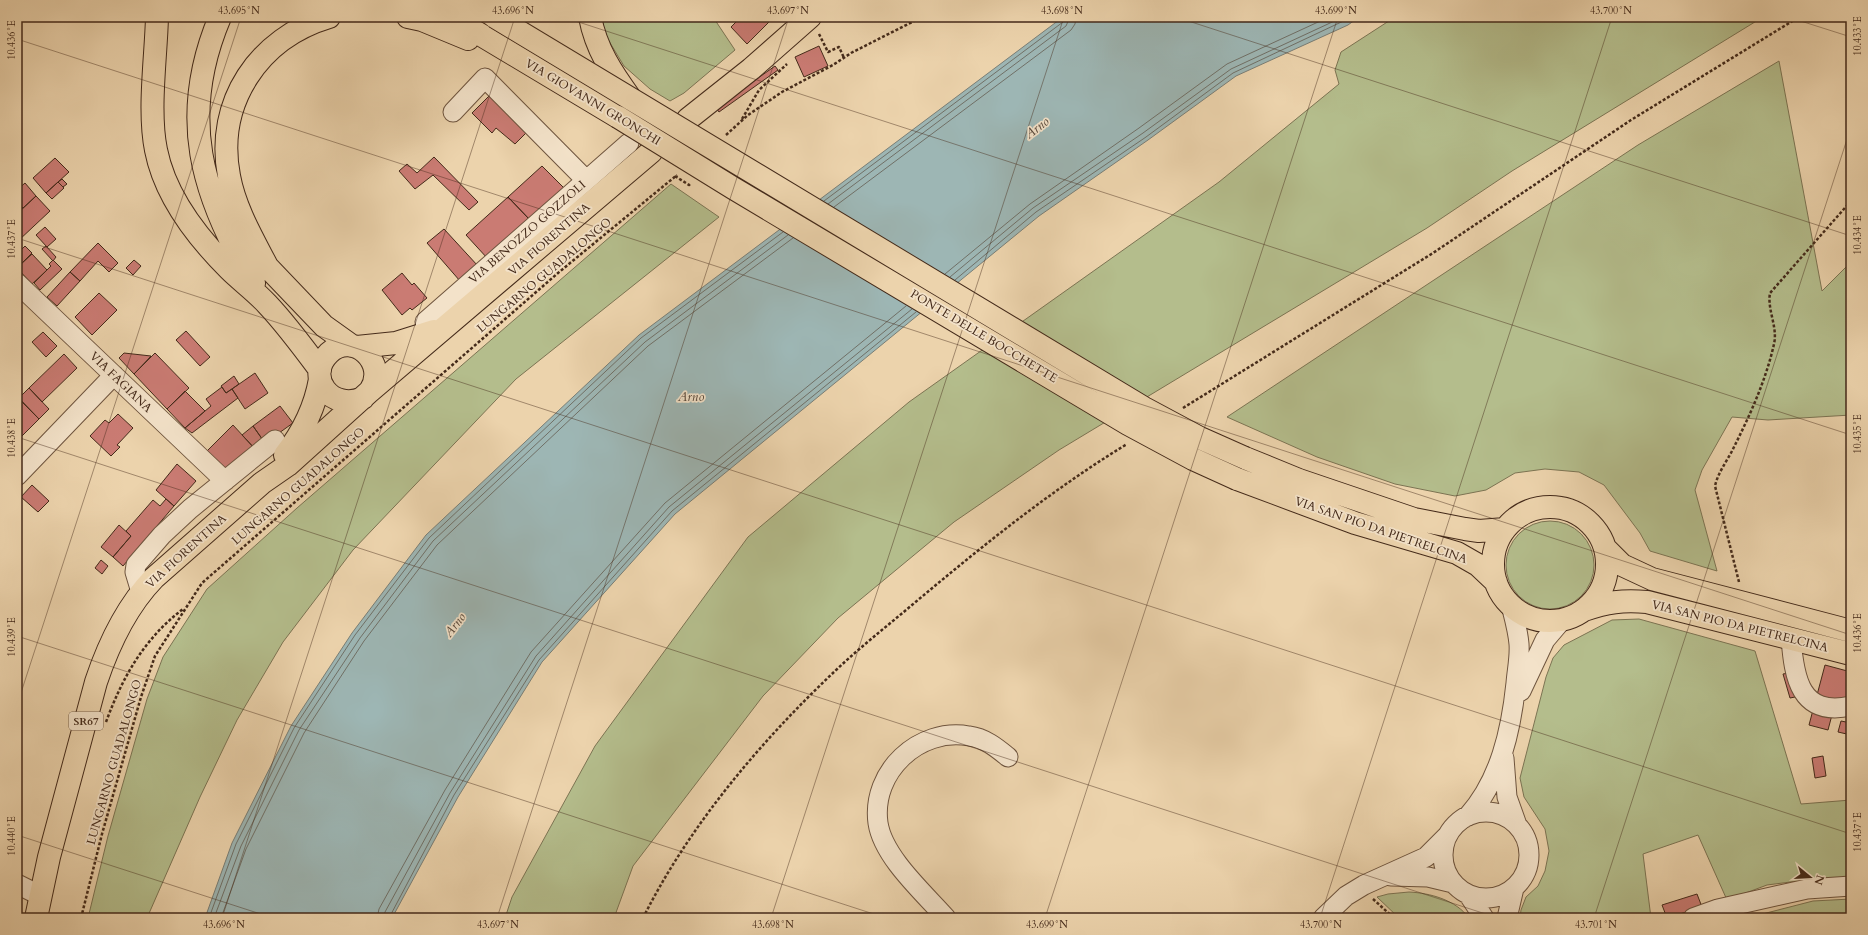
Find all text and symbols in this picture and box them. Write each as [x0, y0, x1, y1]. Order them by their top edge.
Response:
text: 43.695°N [218, 4, 260, 18]
text: 43.696°N [492, 4, 534, 18]
text: 43.697°N [767, 4, 809, 18]
text: 43.698°N [1041, 4, 1083, 18]
text: 43.699°N [1315, 4, 1357, 18]
text: 43.700°N [1590, 4, 1632, 18]
text: 10.433°E [1851, 16, 1865, 56]
text: 10.436°E [5, 20, 19, 60]
street label: VIA GIOVANNI GRONCHI [522, 55, 664, 149]
water label: Arno [1020, 113, 1053, 144]
street label: VIA BENOZZO GOZZOLI [465, 177, 589, 287]
street label: VIA FIORENTINA [505, 199, 594, 279]
street label: LUNGARNO GUADALONGO [473, 214, 615, 336]
text: 10.434°E [1851, 215, 1865, 255]
text: 10.437°E [5, 219, 19, 259]
street label: PONTE DELLE BOCCHETTE [908, 286, 1060, 386]
street label: VIA FAGIANA [86, 348, 156, 416]
water label: Arno [677, 388, 704, 406]
text: 10.435°E [1851, 414, 1865, 454]
text: 10.438°E [5, 418, 19, 458]
street label: LUNGARNO GUADALONGO [228, 424, 368, 548]
street label: VIA SAN PIO DA PIETRELCINA [1293, 493, 1470, 567]
street label: VIA FIORENTINA [142, 510, 230, 592]
street label: VIA SAN PIO DA PIETRELCINA [1650, 596, 1830, 656]
water label: Arno [439, 609, 470, 642]
text: 10.436°E [1851, 613, 1865, 653]
text: 10.439°E [5, 617, 19, 657]
street label: LUNGARNO GUADALONGO [83, 677, 145, 847]
road number: SR67 [69, 712, 103, 730]
text: 10.437°E [1851, 812, 1865, 852]
text: 10.440°E [5, 816, 19, 856]
north arrow [1790, 857, 1830, 897]
text: N [1810, 873, 1828, 887]
text: 43.696°N [203, 918, 245, 932]
text: 43.697°N [477, 918, 519, 932]
text: 43.698°N [752, 918, 794, 932]
text: 43.699°N [1026, 918, 1068, 932]
text: 43.700°N [1300, 918, 1342, 932]
text: 43.701°N [1575, 918, 1617, 932]

